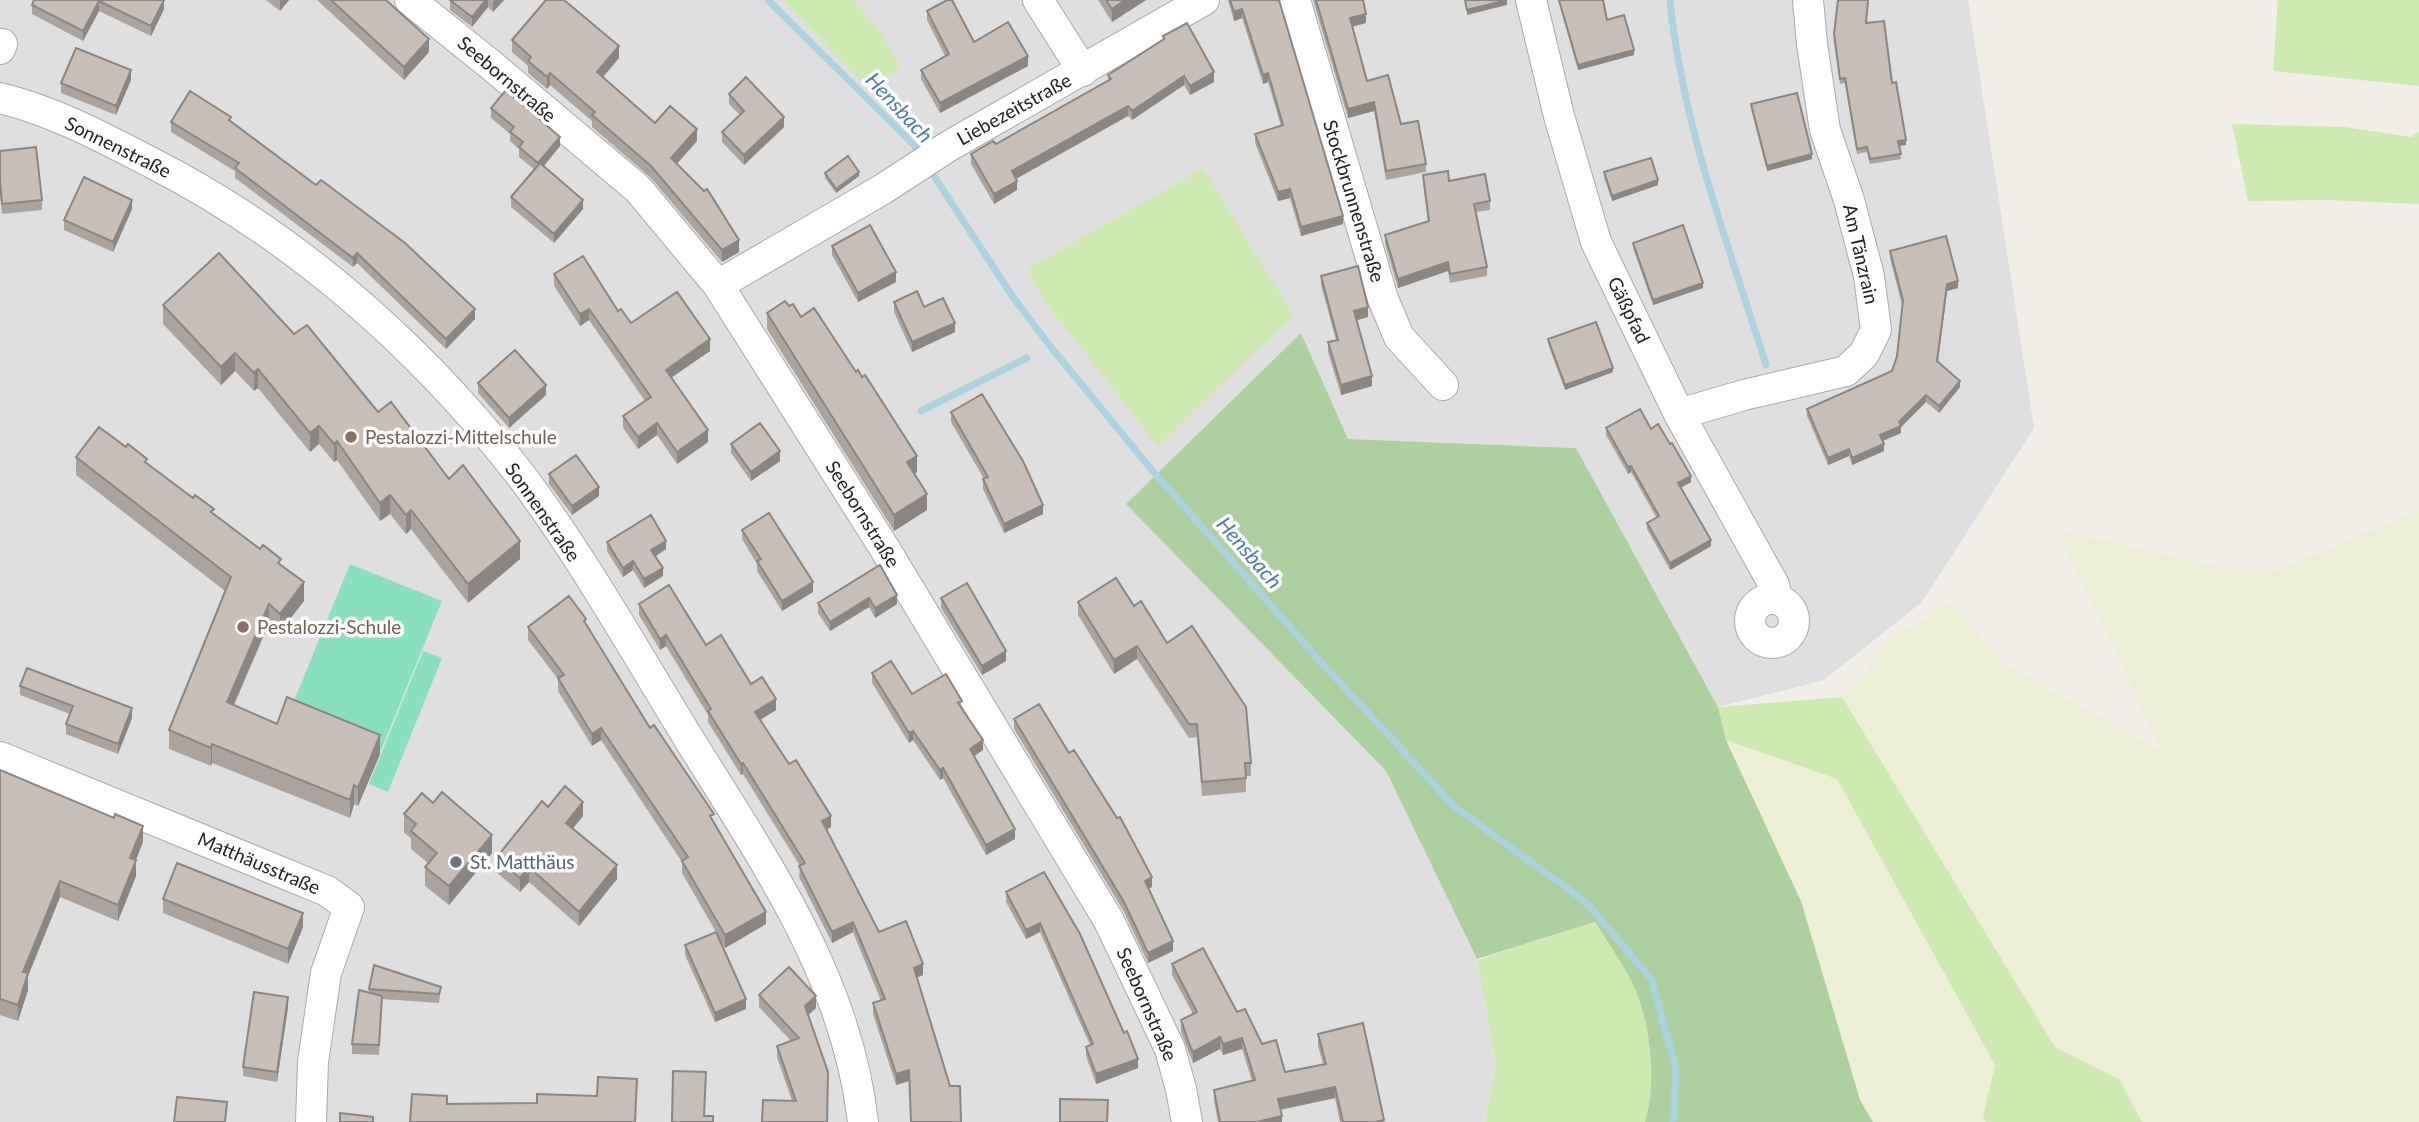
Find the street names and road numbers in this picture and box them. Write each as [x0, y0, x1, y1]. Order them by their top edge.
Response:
street label: Seebornstraße [453, 31, 561, 126]
street label: Liebezeitstraße [953, 68, 1075, 149]
street label: Sonnenstraße [61, 111, 175, 182]
street label: Stockbrunnenstraße [1319, 117, 1390, 285]
street label: Am Tänzrain [1839, 201, 1884, 306]
street label: Gäßpfad [1603, 273, 1655, 347]
street label: Seebornstraße [821, 456, 905, 571]
street label: Sonnenstraße [501, 458, 586, 565]
street label: Matthäusstraße [194, 826, 324, 899]
street label: Seebornstraße [1112, 944, 1183, 1064]

